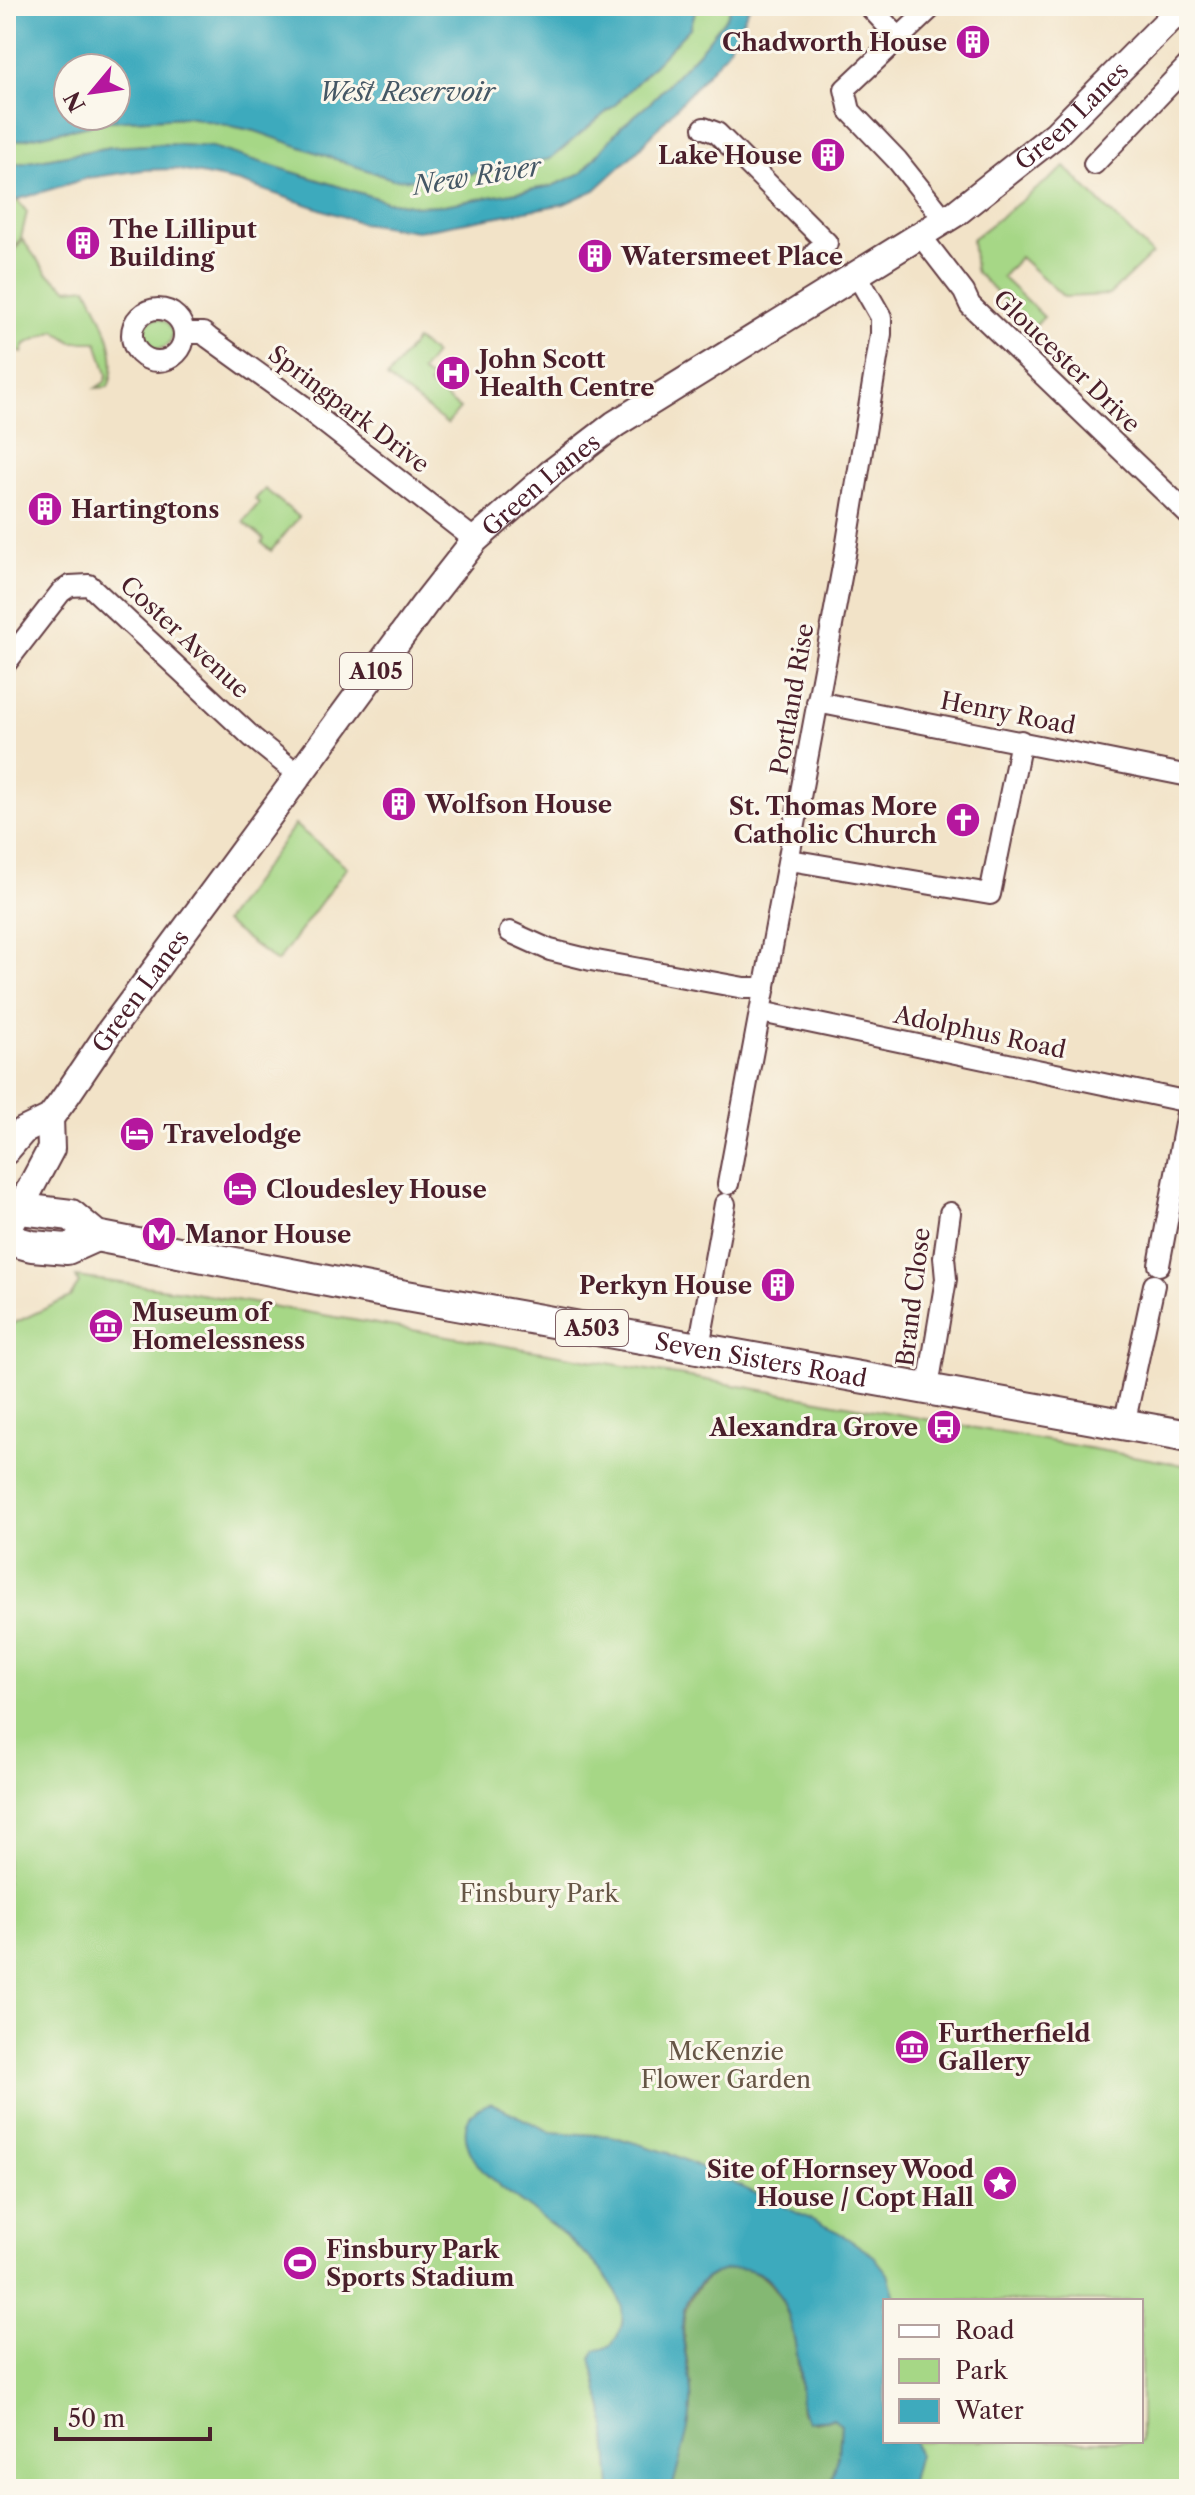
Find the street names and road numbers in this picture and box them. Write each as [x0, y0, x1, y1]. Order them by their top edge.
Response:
street label: Green Lanes [1009, 55, 1134, 175]
street label: Gloucester Drive [988, 284, 1146, 438]
street label: Springpark Drive [263, 339, 435, 479]
street label: Green Lanes [476, 427, 605, 542]
street label: Coster Avenue [114, 570, 256, 704]
street label: Portland Rise [764, 621, 820, 777]
road number: A105 [340, 653, 412, 689]
street label: Henry Road [938, 686, 1078, 740]
street label: Green Lanes [85, 924, 195, 1058]
street label: Adolphus Road [891, 999, 1069, 1064]
street label: Brand Close [890, 1226, 936, 1368]
road number: A503 [556, 1310, 628, 1346]
street label: Seven Sisters Road [653, 1326, 870, 1393]

